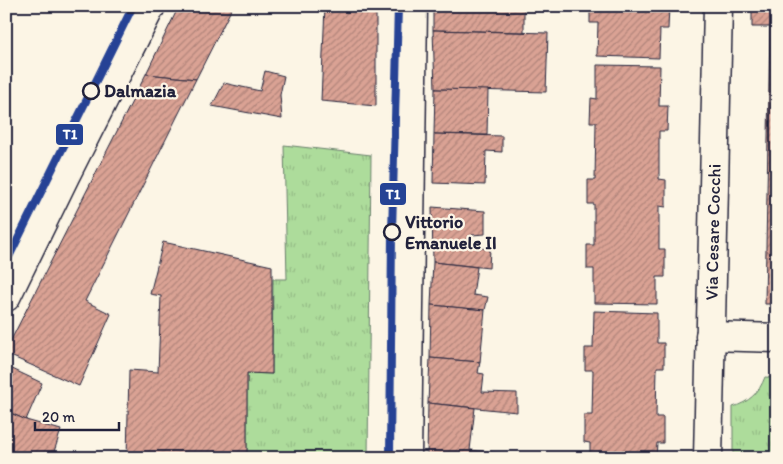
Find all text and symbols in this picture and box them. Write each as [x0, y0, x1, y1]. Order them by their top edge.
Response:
place label: Dalmazia [104, 80, 177, 102]
marker: Dalmazia [82, 82, 100, 100]
line badge: T1 [55, 123, 84, 146]
text: T1 [62, 126, 78, 143]
street label: Via Cesare Cocchi [700, 163, 726, 301]
line badge: T1 [379, 182, 407, 206]
text: T1 [385, 186, 401, 203]
place label: Vittorio Emanuele II [405, 211, 497, 254]
marker: Vittorio Emanuele II [383, 223, 401, 241]
scale bar [35, 399, 119, 431]
text: 20 m [42, 408, 76, 426]

